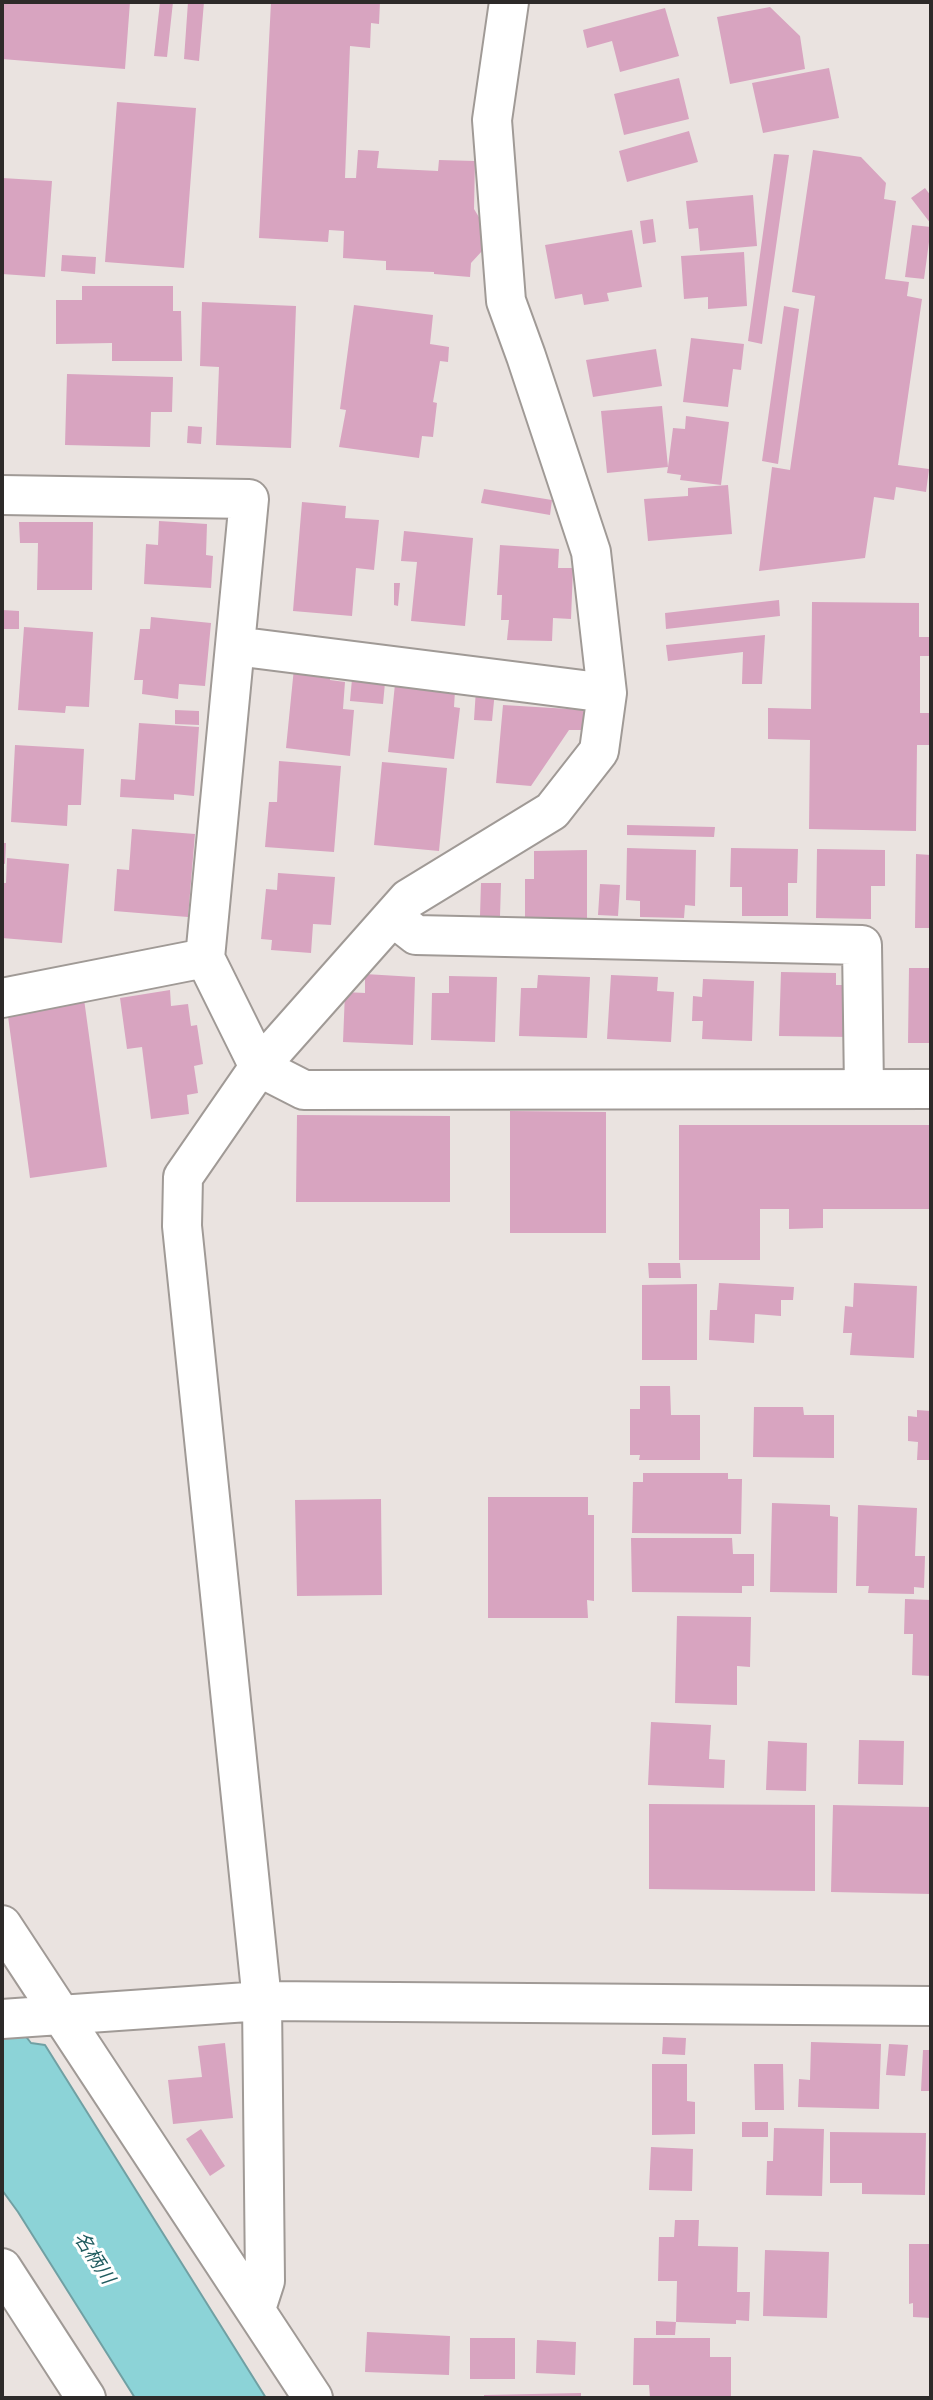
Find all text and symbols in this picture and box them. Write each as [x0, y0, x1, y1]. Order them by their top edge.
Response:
water label: 名柄川 [69, 2228, 119, 2288]

